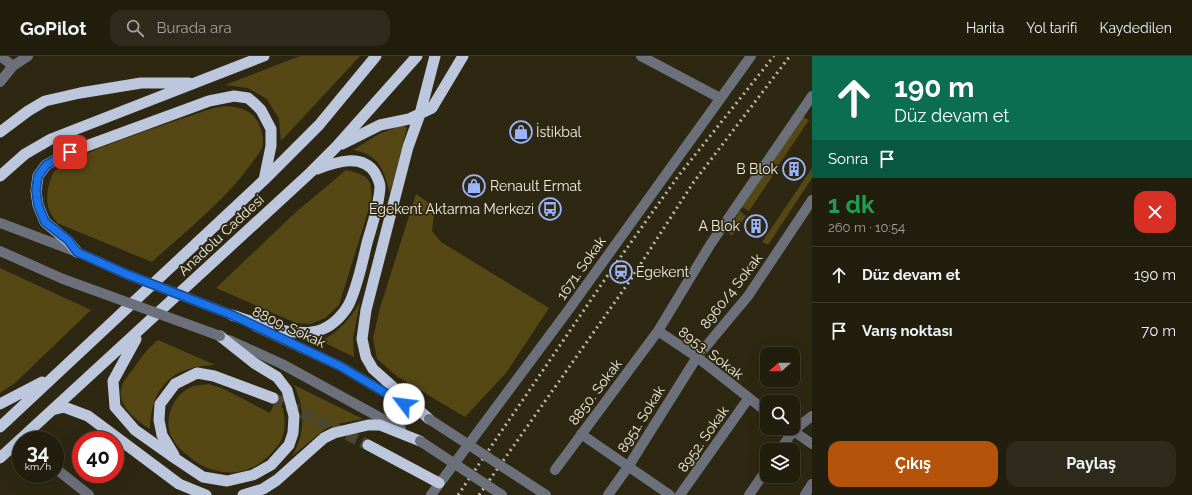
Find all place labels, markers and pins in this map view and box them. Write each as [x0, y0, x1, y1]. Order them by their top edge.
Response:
shop icon: İstikbal [508, 119, 534, 145]
place label: İstikbal [536, 122, 582, 140]
pin [53, 135, 87, 169]
building icon: B Blok [781, 156, 807, 182]
place label: B Blok [736, 161, 779, 177]
shop icon: Renault Ermat [461, 173, 487, 199]
place label: Renault Ermat [490, 178, 582, 194]
bus stop icon: Egekent Aktarma Merkezi [537, 196, 563, 222]
place label: Egekent Aktarma Merkezi [369, 201, 534, 217]
building icon: A Blok [743, 213, 769, 239]
place label: A Blok [699, 218, 741, 234]
station icon: Egekent [608, 259, 634, 285]
place label: Egekent [636, 264, 690, 280]

